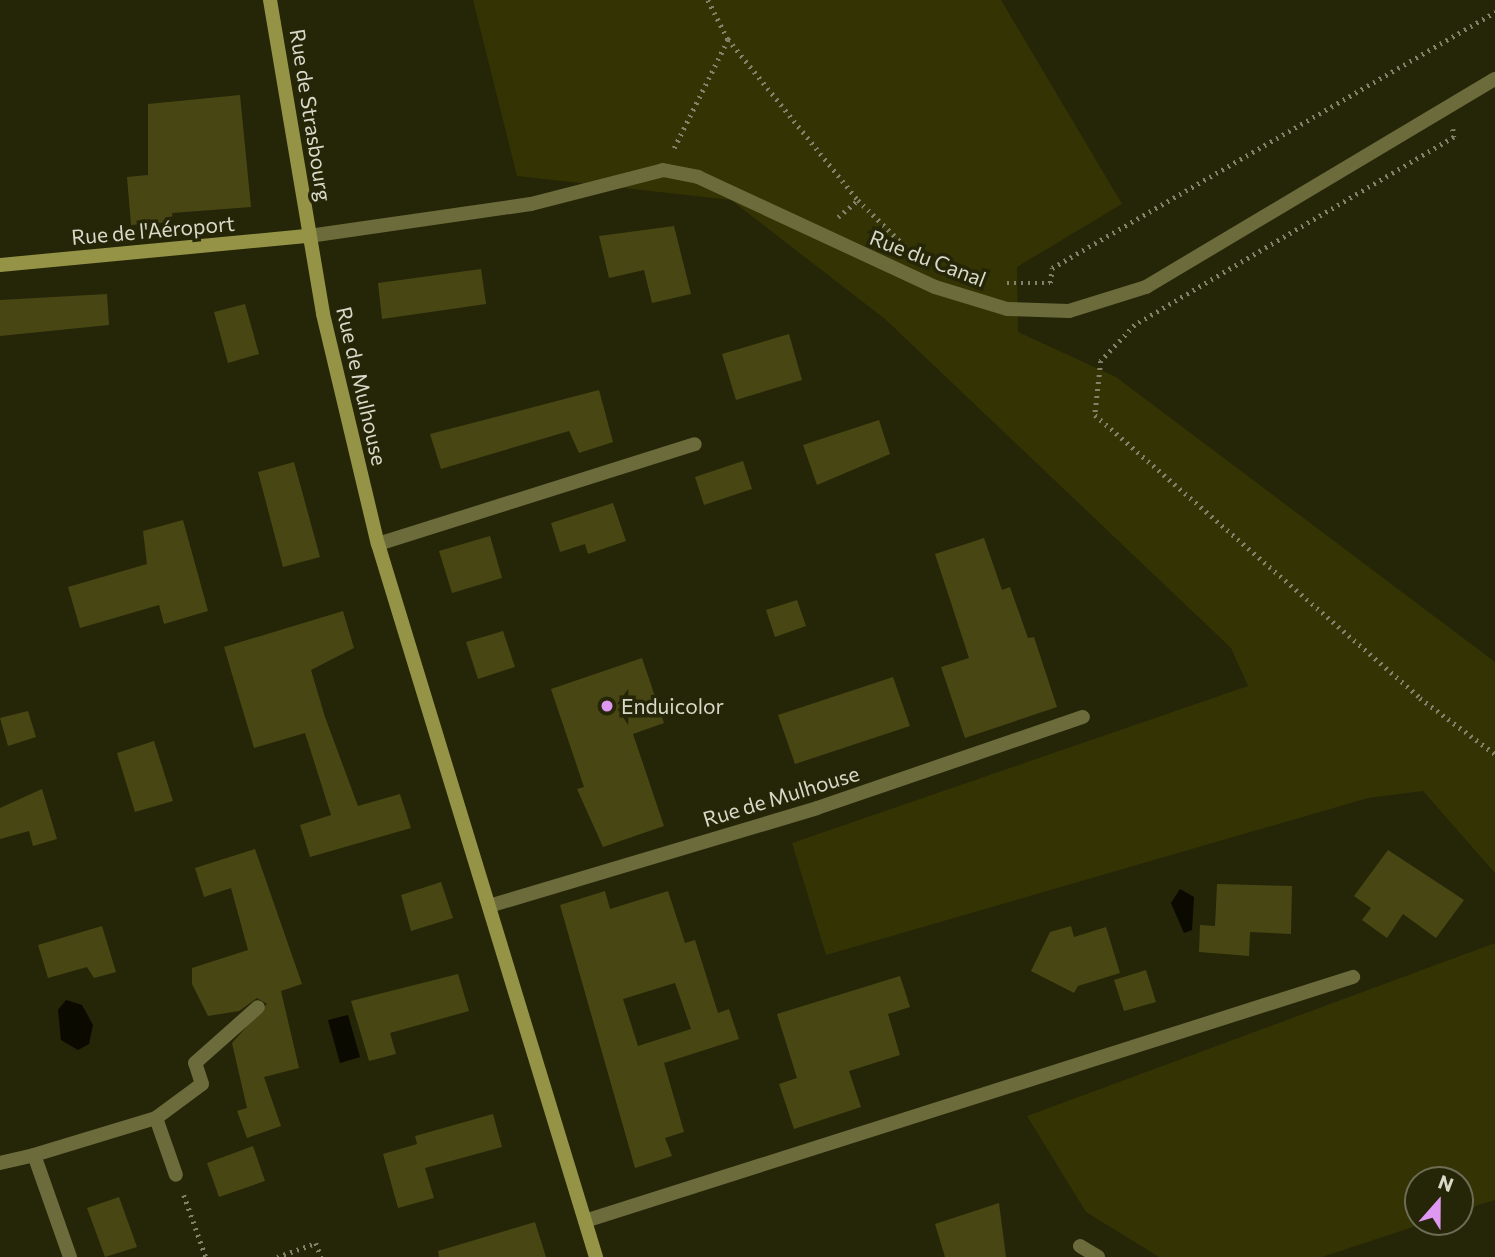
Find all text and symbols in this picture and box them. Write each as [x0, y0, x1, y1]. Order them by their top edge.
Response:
street label: Rue de Strasbourg [285, 27, 337, 203]
street label: Rue de l'Aéroport [70, 210, 236, 250]
street label: Rue du Canal [866, 224, 990, 292]
street label: Rue de Mulhouse [331, 304, 393, 468]
place label: Enduicolor [621, 693, 724, 719]
marker: Enduicolor [599, 698, 615, 714]
street label: Rue de Mulhouse [700, 760, 862, 832]
north arrow [1404, 1166, 1474, 1236]
text: N [1435, 1170, 1457, 1196]

